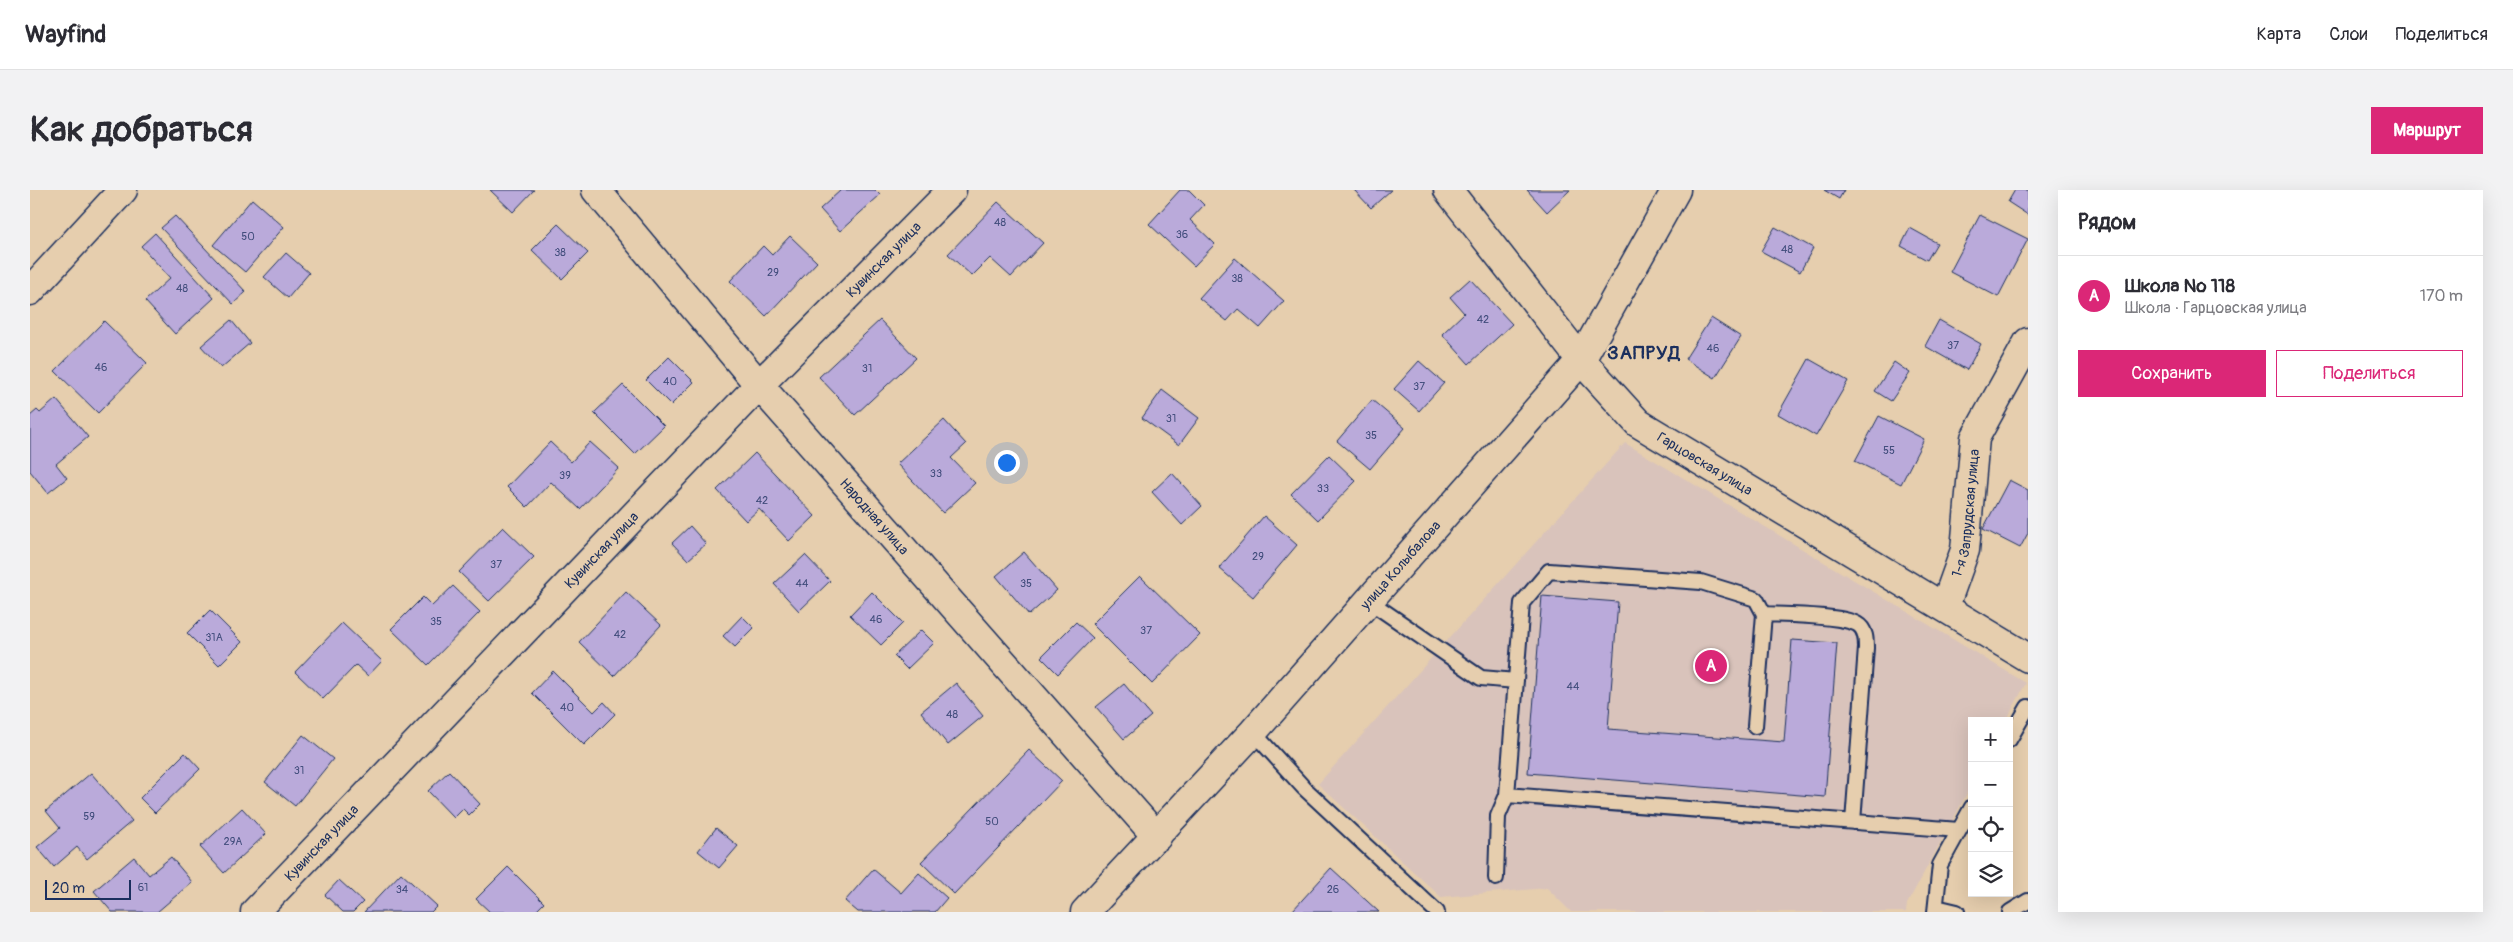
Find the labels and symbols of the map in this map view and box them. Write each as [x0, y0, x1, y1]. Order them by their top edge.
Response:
house number: 48 [994, 216, 1006, 229]
street label: Кувинская улица [843, 218, 925, 301]
house number: 36 [1176, 228, 1188, 241]
house number: 50 [241, 230, 255, 243]
house number: 48 [1781, 243, 1793, 256]
house number: 38 [554, 246, 566, 259]
house number: 29 [767, 266, 779, 279]
house number: 38 [1231, 272, 1243, 285]
house number: 48 [176, 282, 188, 295]
house number: 42 [1477, 313, 1489, 326]
house number: 37 [1947, 339, 1959, 352]
district label: ЗАПРУД [1607, 341, 1681, 365]
house number: 46 [1707, 342, 1719, 355]
house number: 46 [95, 361, 107, 374]
house number: 31 [862, 362, 872, 375]
house number: 40 [663, 375, 677, 388]
house number: 37 [1413, 380, 1425, 393]
house number: 31 [1166, 412, 1176, 425]
house number: 35 [1365, 429, 1377, 442]
street label: Гарцовская улица [1654, 429, 1756, 499]
house number: 55 [1883, 444, 1895, 457]
street label: 1-я Запрудская улица [1948, 448, 1983, 580]
your location [994, 450, 1020, 476]
house number: 33 [930, 467, 942, 480]
house number: 39 [559, 469, 571, 482]
street label: Народная улица [836, 475, 912, 558]
house number: 33 [1317, 482, 1329, 495]
house number: 42 [756, 494, 768, 507]
street label: Кувинская улица [561, 508, 642, 592]
street label: улица Колыбалова [1356, 517, 1444, 614]
house number: 29 [1252, 550, 1264, 563]
house number: 37 [490, 558, 502, 571]
house number: 44 [796, 577, 809, 590]
house number: 35 [1020, 577, 1032, 590]
house number: 46 [870, 613, 882, 626]
house number: 35 [430, 615, 442, 628]
house number: 37 [1140, 624, 1152, 637]
house number: 42 [614, 628, 626, 641]
house number: 31А [205, 631, 223, 644]
pin: A [1695, 647, 1727, 685]
house number: 44 [1567, 680, 1580, 693]
house number: 40 [560, 701, 574, 714]
house number: 48 [946, 708, 958, 721]
house number: 31 [294, 764, 304, 777]
street label: Кувинская улица [281, 801, 362, 885]
house number: 59 [83, 810, 95, 823]
house number: 50 [985, 815, 999, 828]
house number: 29А [224, 835, 242, 848]
scale bar [45, 877, 131, 900]
house number: 61 [138, 881, 148, 894]
house number: 34 [396, 883, 409, 896]
house number: 26 [1327, 883, 1339, 896]

